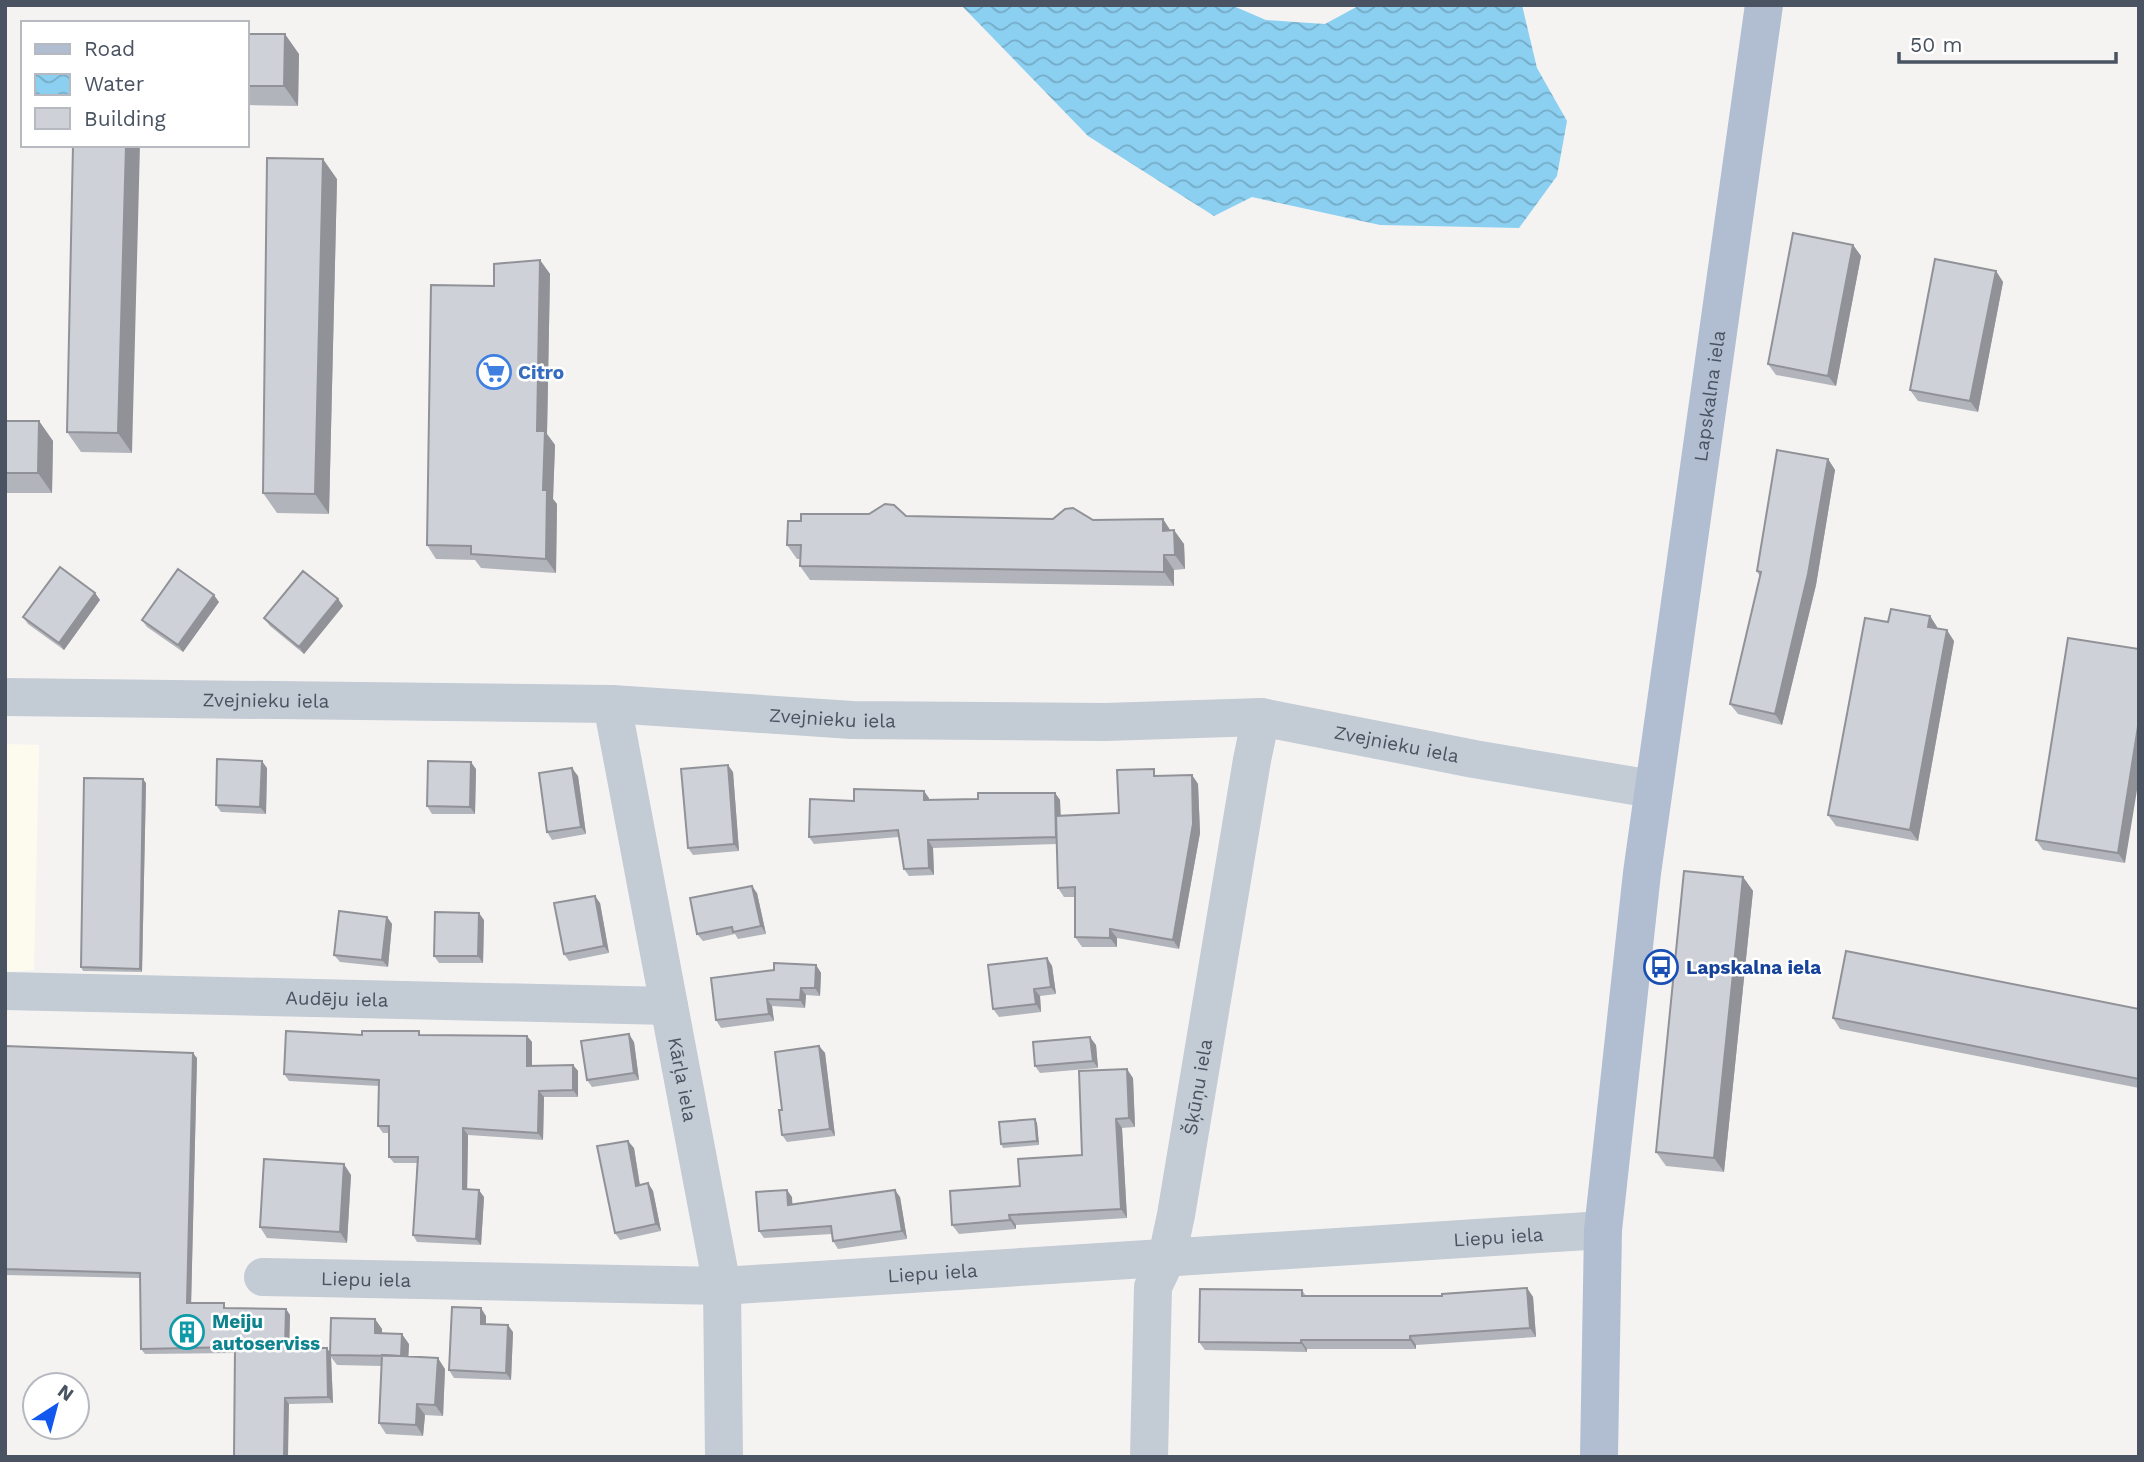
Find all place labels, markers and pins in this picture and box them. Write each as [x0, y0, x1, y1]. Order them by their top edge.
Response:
supermarket icon: Citro [475, 353, 513, 391]
place label: Citro [518, 361, 564, 384]
bus stop icon: Lapskalna iela [1642, 948, 1680, 986]
place label: Lapskalna iela [1686, 956, 1821, 979]
place label: Meiju autoserviss [212, 1310, 320, 1355]
building icon: Meiju autoserviss [168, 1313, 206, 1351]

